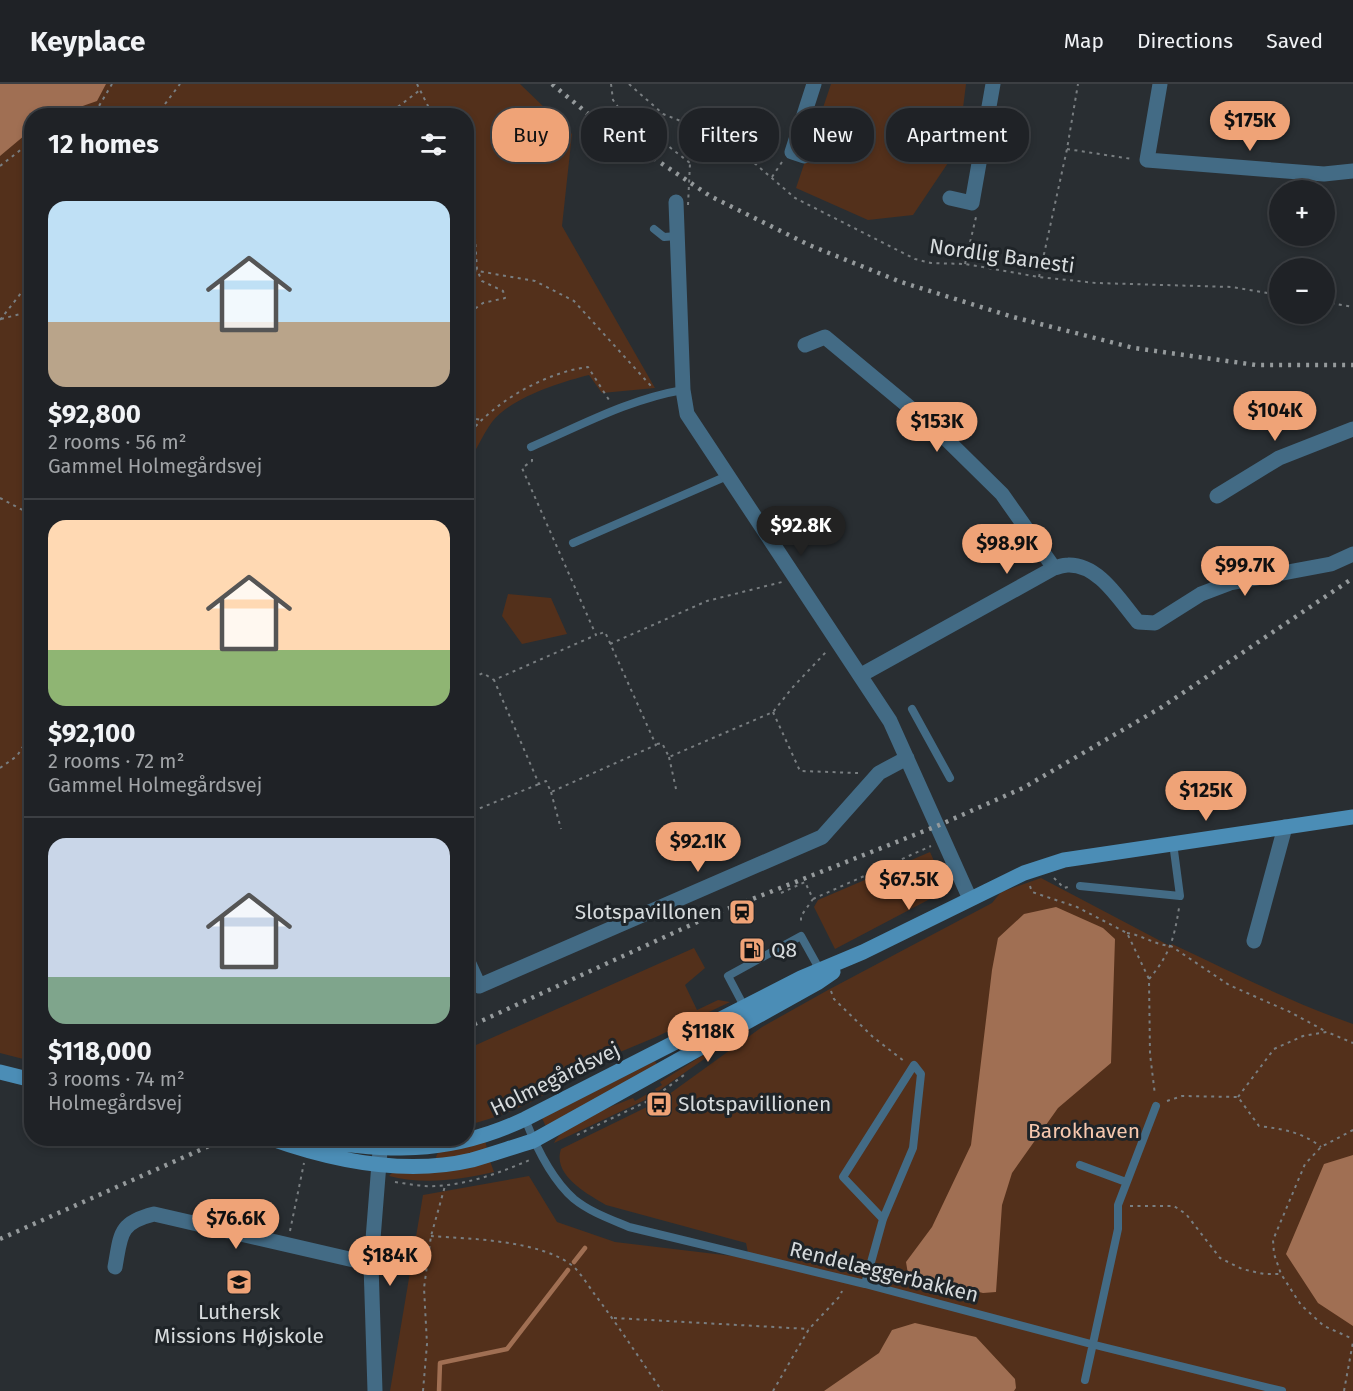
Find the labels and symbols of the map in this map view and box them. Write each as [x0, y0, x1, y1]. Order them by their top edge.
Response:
pin: $175K [1208, 101, 1292, 152]
street label: Nordlig Banesti [928, 233, 1076, 279]
pin: $104K [1233, 391, 1317, 442]
pin: $153K [895, 402, 979, 453]
pin: $92.8K [752, 506, 850, 557]
pin: $98.9K [958, 524, 1056, 575]
pin: $99.7K [1196, 546, 1294, 597]
pin: $125K [1164, 771, 1248, 822]
pin: $92.1K [649, 822, 747, 873]
pin: $67.5K [860, 860, 958, 911]
station icon: Slotspavillonen [727, 897, 757, 927]
place label: Slotspavillonen [575, 899, 722, 925]
fuel station icon: Q8 [737, 935, 767, 965]
place label: Q8 [771, 937, 797, 963]
pin: $118K [666, 1012, 750, 1063]
street label: Holmegårdsvej [486, 1036, 624, 1122]
bus stop icon: Slotspavillionen [644, 1089, 674, 1119]
place label: Slotspavillionen [678, 1091, 831, 1117]
park label: Barokhaven [1028, 1118, 1140, 1144]
pin: $76.6K [187, 1199, 285, 1250]
pin: $184K [348, 1236, 432, 1287]
street label: Rendelæggerbakken [787, 1236, 981, 1308]
school or university icon: Luthersk Missions Højskole [224, 1267, 254, 1297]
place label: Luthersk Missions Højskole [154, 1299, 324, 1349]

